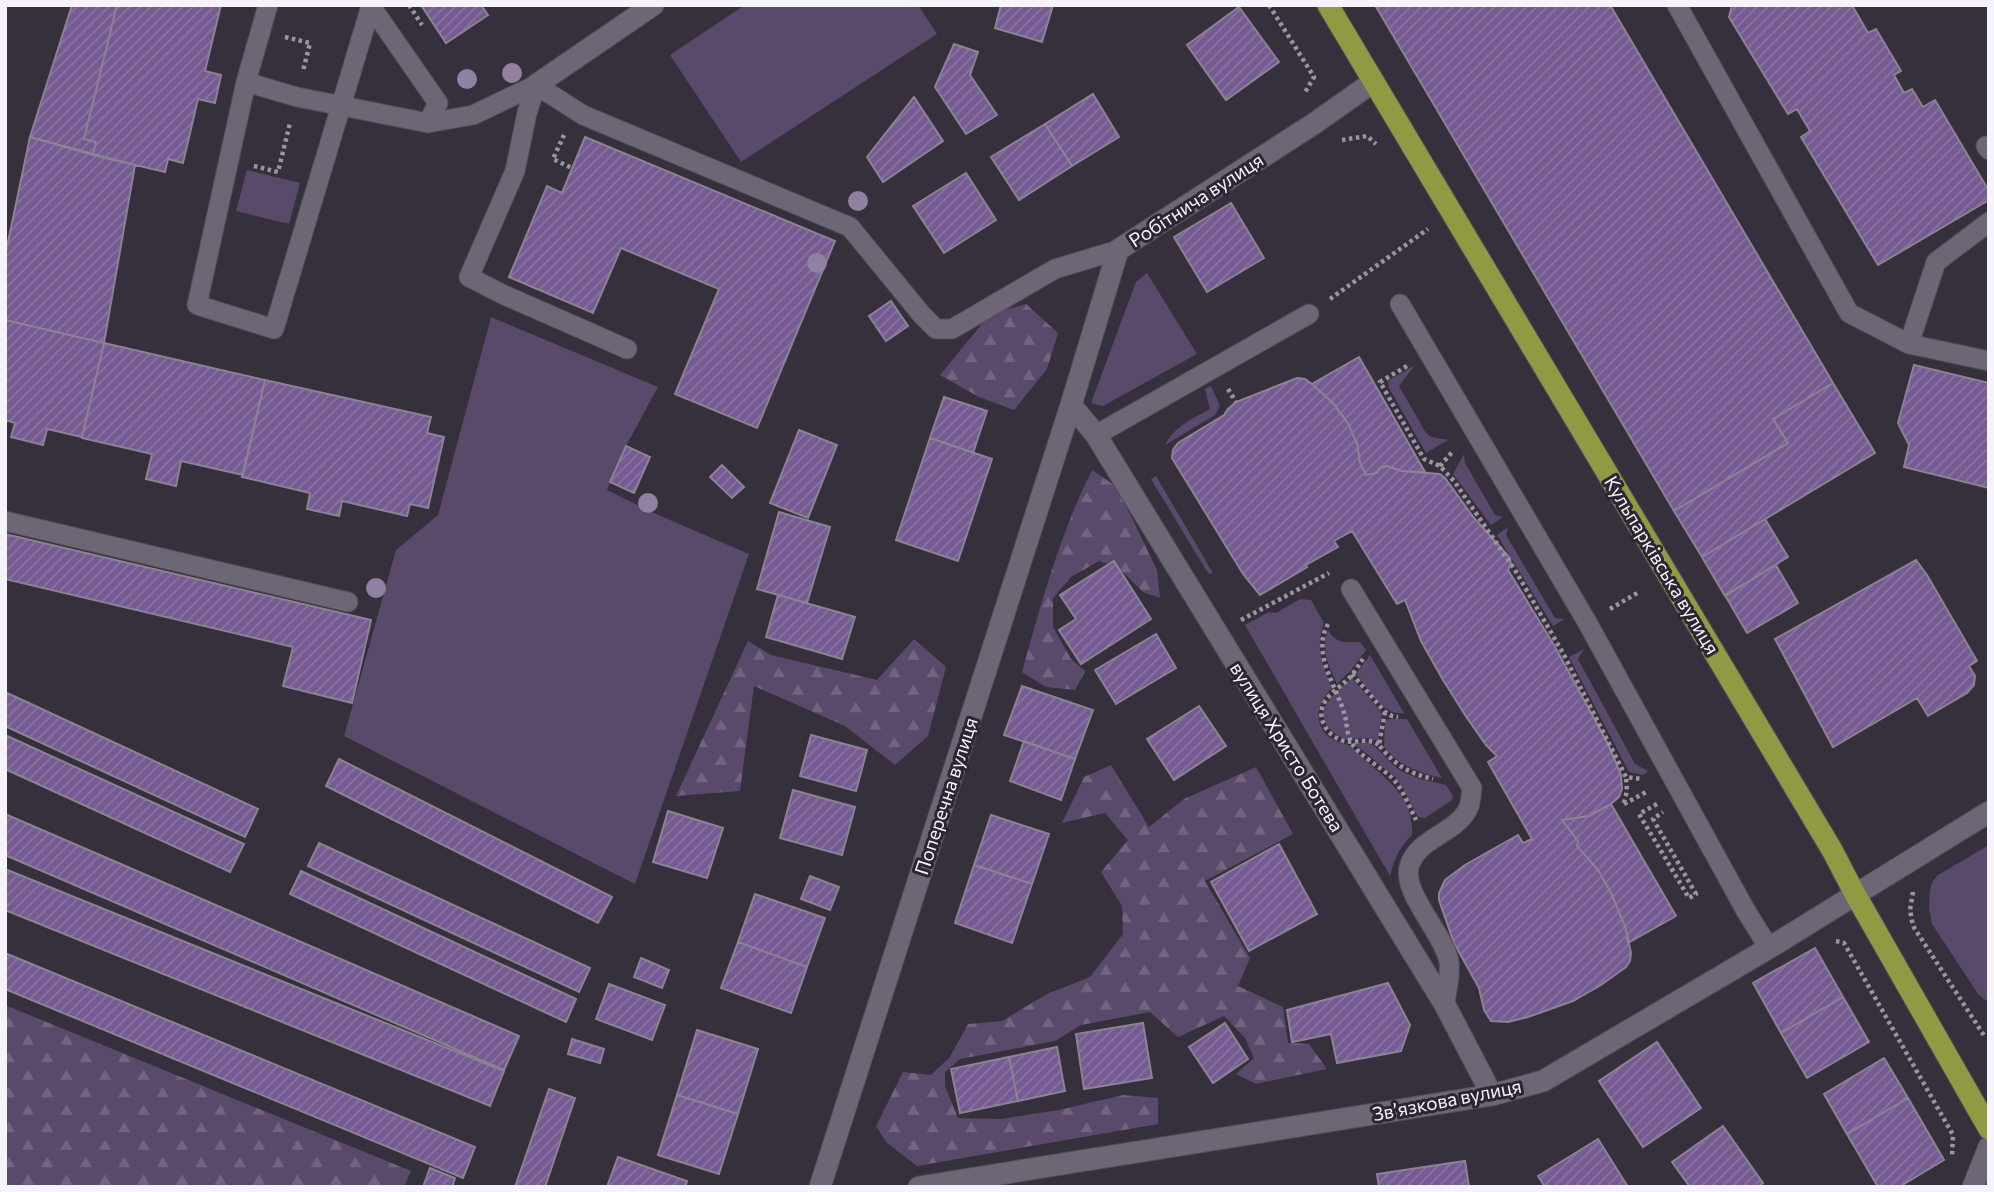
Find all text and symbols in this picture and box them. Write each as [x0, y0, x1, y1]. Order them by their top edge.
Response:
street label: Робітнича вулиця [1124, 148, 1267, 252]
street label: Кульпарківська вулиця [1600, 471, 1725, 658]
street label: вулиця Христо Ботева [1226, 658, 1349, 836]
street label: Поперечна вулиця [909, 714, 982, 877]
street label: Звʼязкова вулиця [1370, 1074, 1523, 1125]

